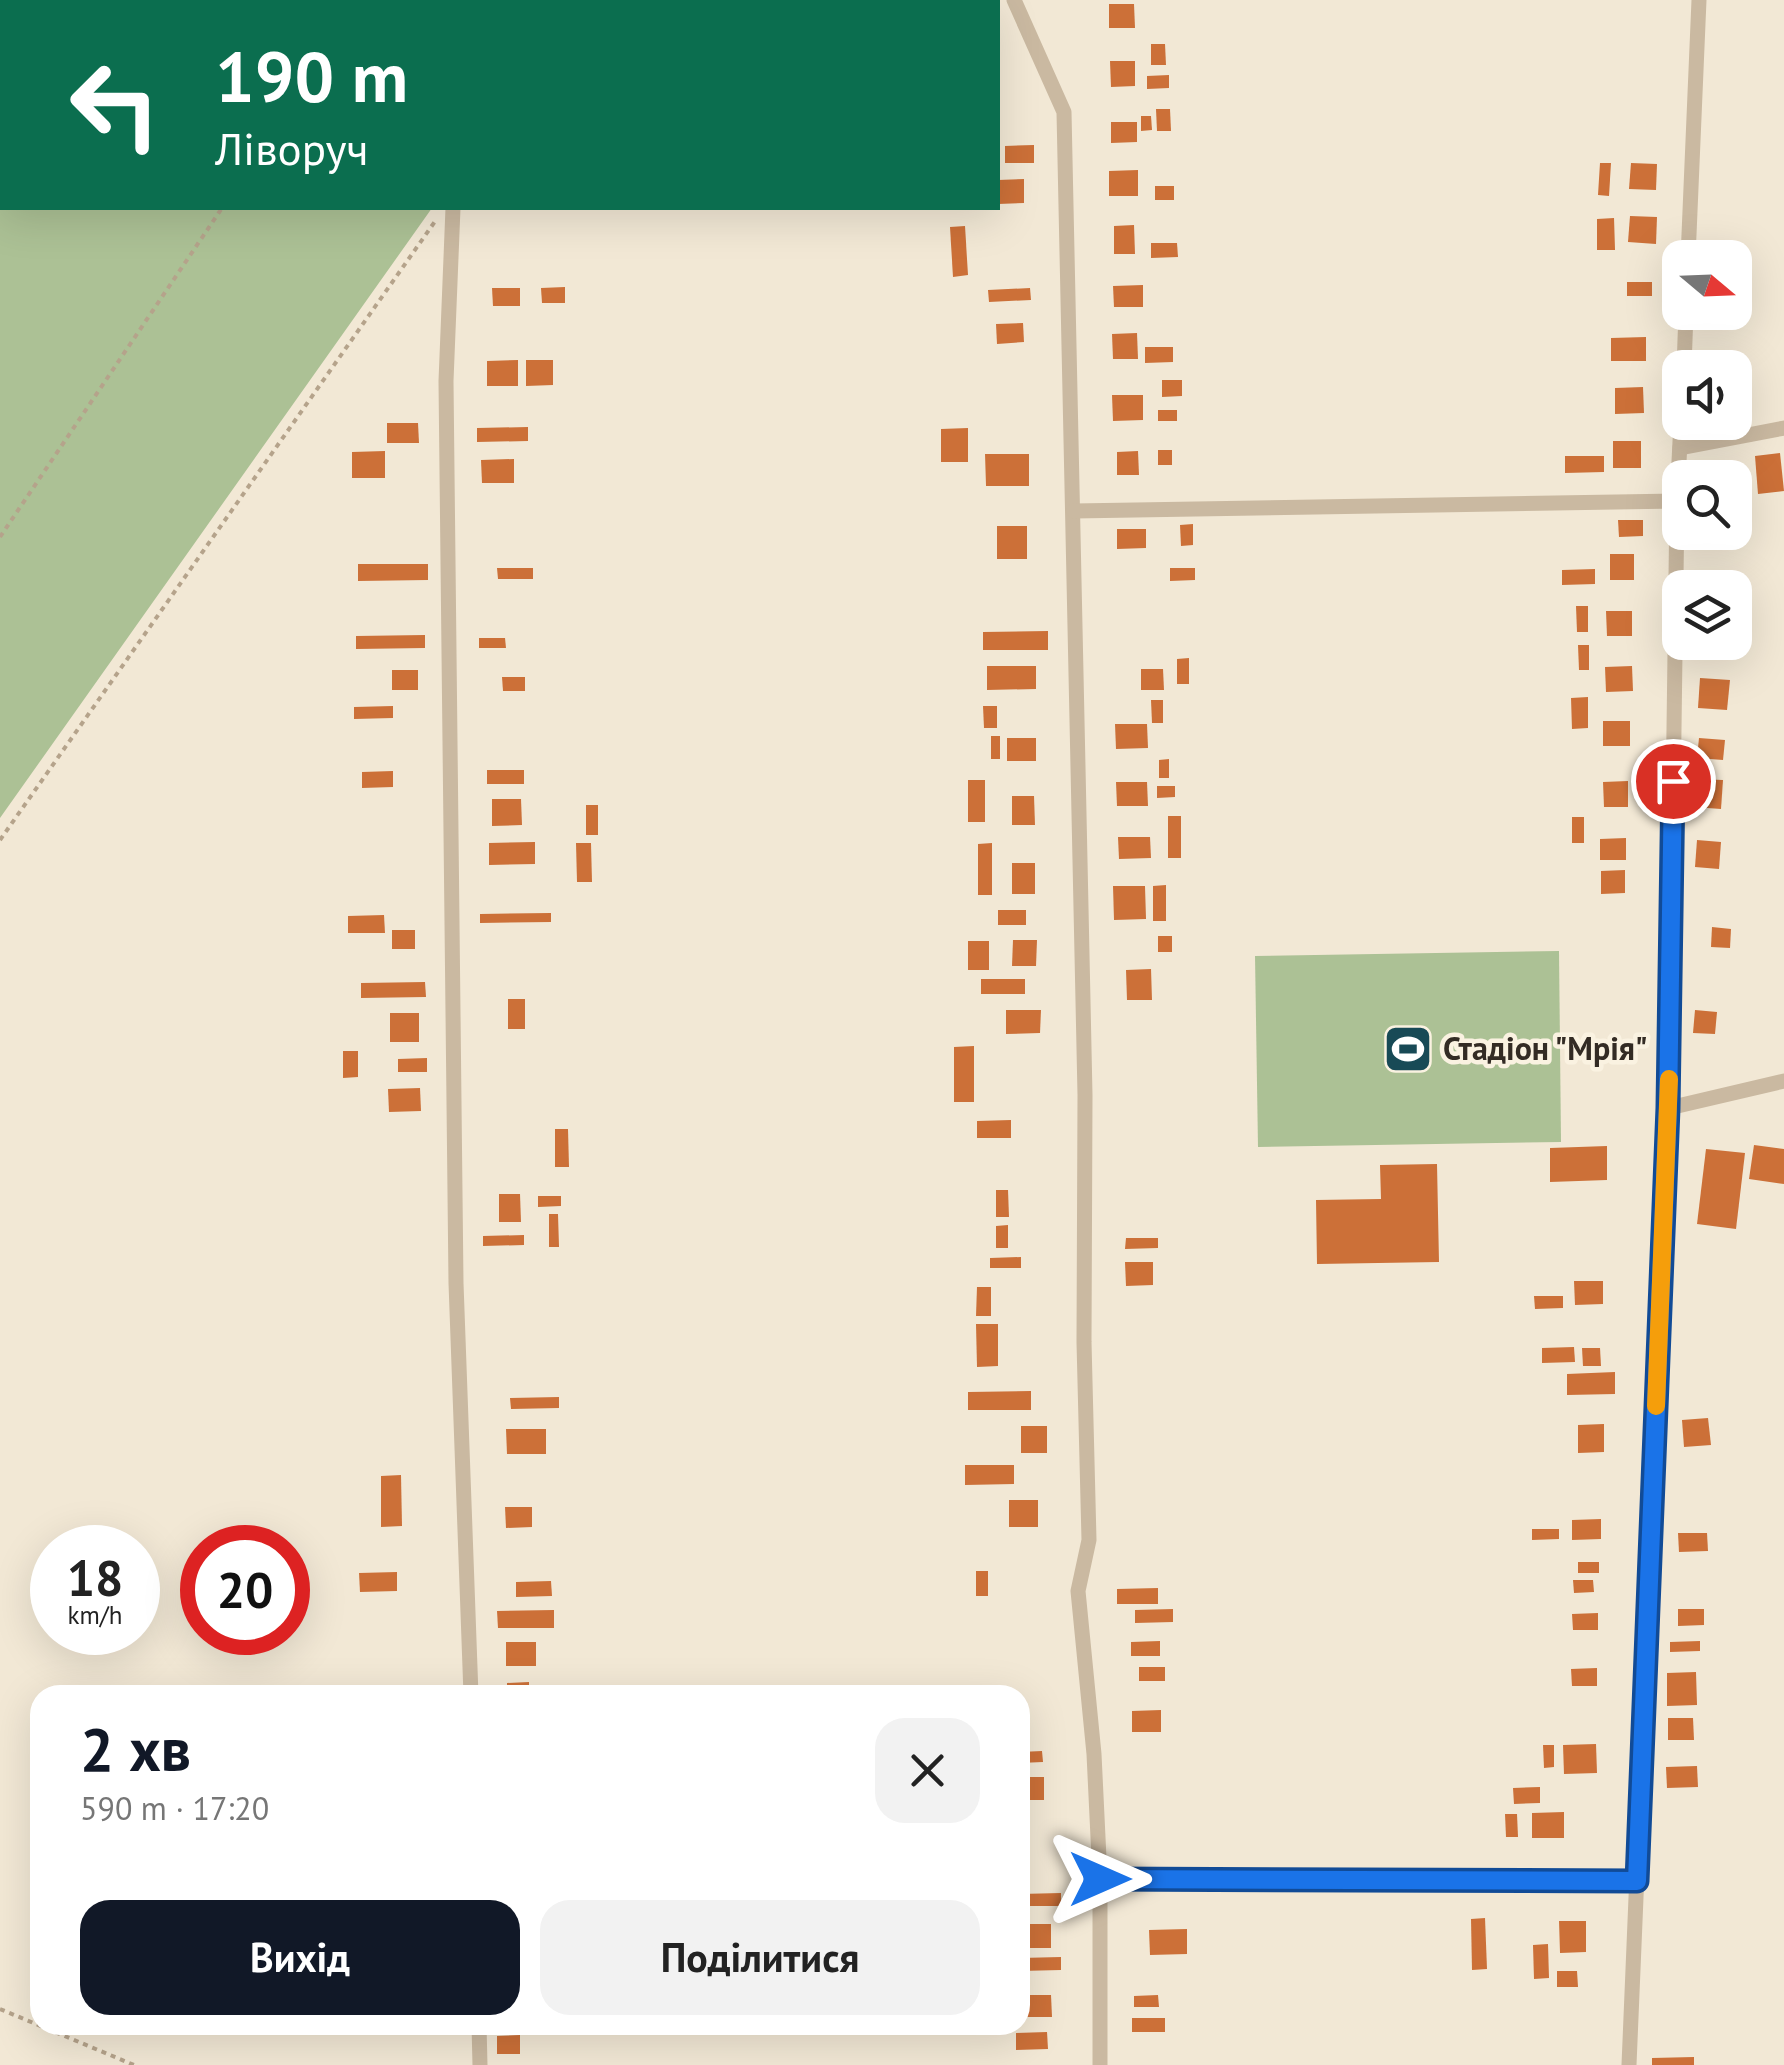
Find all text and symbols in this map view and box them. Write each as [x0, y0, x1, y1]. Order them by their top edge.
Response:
text: 190 m [215, 31, 408, 121]
icon: left [50, 40, 180, 170]
text: Ліворуч [215, 119, 369, 177]
north arrow [1662, 240, 1752, 330]
map controls [1662, 240, 1752, 660]
button: sound [1662, 350, 1752, 440]
button: search [1662, 460, 1752, 550]
button: layers [1662, 570, 1752, 660]
pin [1631, 739, 1716, 824]
icon: arrive [1646, 754, 1701, 809]
sports icon: Стадіон "Мрія" [1382, 1023, 1434, 1075]
place label: Стадіон "Мрія" [1443, 1027, 1648, 1069]
speed limit sign: 20 [180, 1525, 310, 1655]
text: 18 [67, 1545, 123, 1610]
text: km/h [68, 1599, 122, 1631]
text: 2 хв [80, 1710, 191, 1788]
button: close [875, 1718, 980, 1823]
text: 590 m · 17:20 [80, 1787, 269, 1829]
position arrow [1048, 1827, 1152, 1931]
button: Вихід [80, 1900, 520, 2015]
button: Поділитися [540, 1900, 980, 2015]

